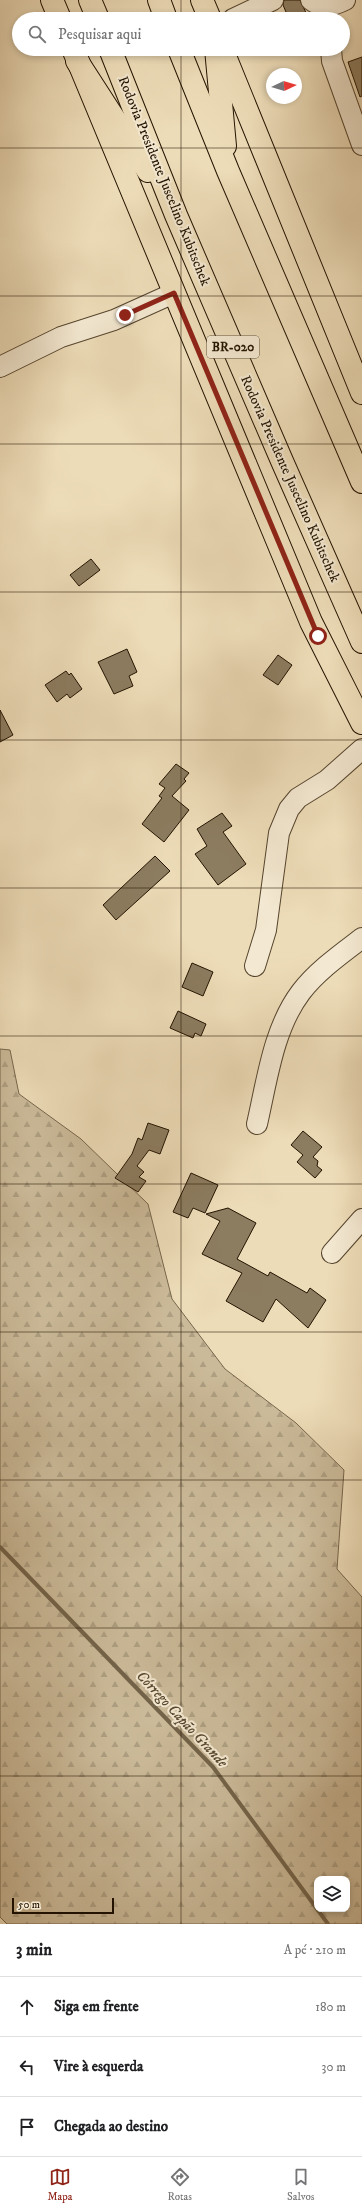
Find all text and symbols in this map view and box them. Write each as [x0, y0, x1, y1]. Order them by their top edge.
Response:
search box [12, 12, 350, 56]
icon: search [26, 23, 48, 45]
text: Pesquisar aqui [58, 25, 141, 44]
north arrow [266, 68, 302, 104]
street label: Rodovia Presidente Juscelino Kubitschek [114, 74, 214, 289]
route end [116, 306, 134, 324]
road number: BR-020 [207, 336, 259, 358]
street label: Rodovia Presidente Juscelino Kubitschek [236, 373, 344, 585]
route start [309, 627, 327, 645]
water label: Córrego Capão Grande [132, 1667, 232, 1772]
map controls [314, 1876, 350, 1912]
button: layers [314, 1876, 350, 1912]
scale bar [12, 1896, 114, 1915]
text: 50 m [18, 1898, 40, 1912]
text: 3 min [16, 1939, 52, 1961]
text: A pé · 210 m [284, 1942, 346, 1958]
icon: ahead [16, 1996, 38, 2018]
text: Siga em frente [54, 1997, 139, 2016]
text: 180 m [315, 1999, 346, 2015]
icon: left [16, 2056, 38, 2078]
text: Vire à esquerda [54, 2057, 143, 2076]
text: 30 m [322, 2059, 346, 2075]
icon: arrive [16, 2116, 38, 2138]
text: Chegada ao destino [54, 2117, 168, 2136]
tab: Mapa [48, 2166, 72, 2204]
tab: Rotas [167, 2166, 192, 2204]
tab: Salvos [287, 2166, 314, 2204]

